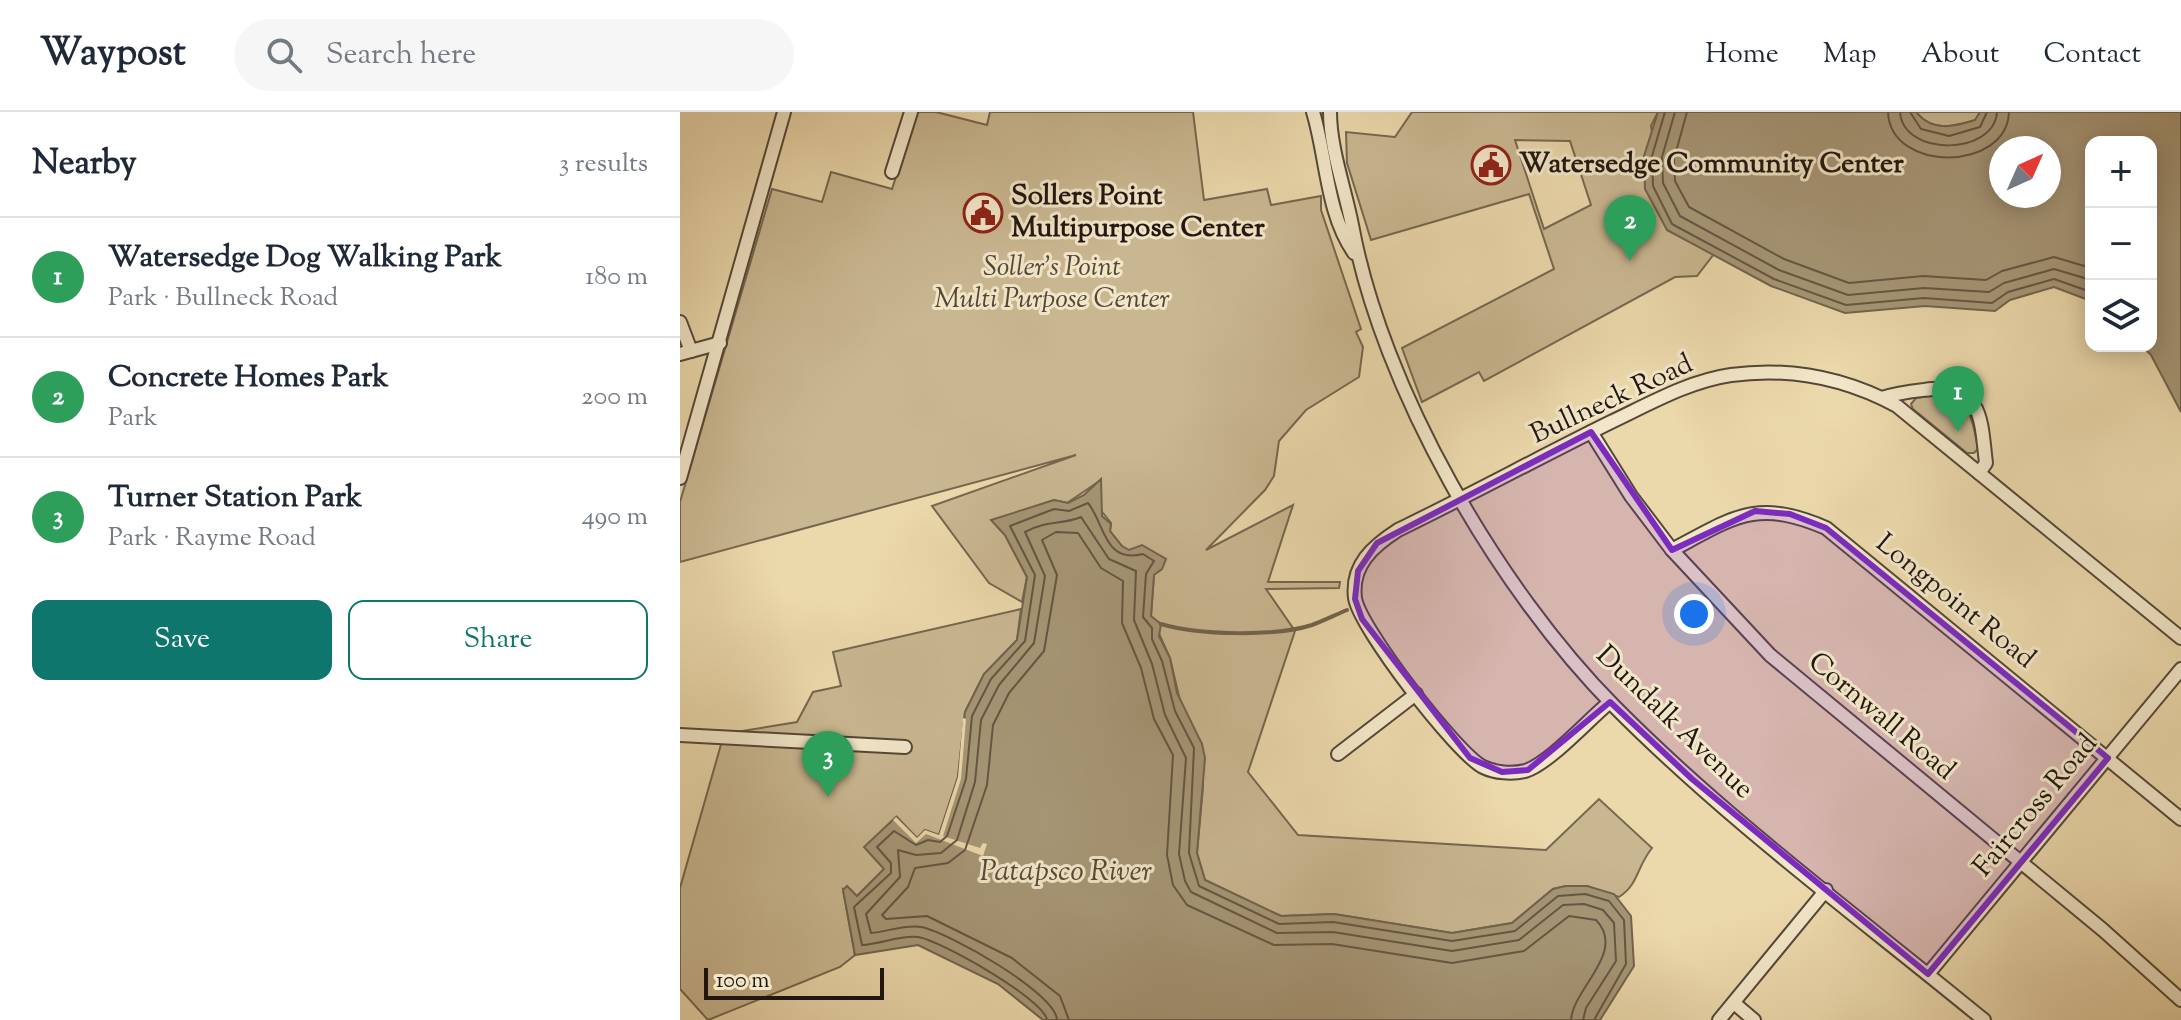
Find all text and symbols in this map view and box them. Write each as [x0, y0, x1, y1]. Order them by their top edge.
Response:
search box [234, 19, 794, 91]
text: Waypost [40, 28, 186, 82]
icon: search [262, 33, 306, 77]
text: Search here [326, 34, 476, 77]
text: Home [1705, 35, 1779, 75]
text: Map [1823, 35, 1877, 75]
text: About [1921, 35, 1999, 75]
text: Contact [2043, 35, 2141, 75]
north arrow [1989, 136, 2061, 208]
map controls [2085, 136, 2157, 352]
button: + [2085, 136, 2157, 208]
text: Nearby [32, 140, 137, 189]
public building icon: Watersedge Community Center [1470, 144, 1512, 186]
place label: Watersedge Community Center [1519, 145, 1904, 185]
text: 3 results [559, 146, 648, 183]
place label: Sollers Point Multipurpose Center [1011, 177, 1265, 249]
public building icon: Sollers Point Multipurpose Center [962, 192, 1004, 234]
pin: 2 [1604, 195, 1656, 261]
button: − [2085, 208, 2157, 280]
text: Watersedge Dog Walking Park [108, 237, 502, 280]
park label: Soller's Point Multi Purpose Center [934, 248, 1170, 320]
text: 1 [54, 259, 62, 296]
text: 180 m [585, 259, 648, 296]
text: Park · Bullneck Road [108, 280, 338, 317]
button: layers [2085, 280, 2157, 352]
street label: Bullneck Road [1524, 345, 1700, 455]
text: Concrete Homes Park [108, 357, 389, 400]
pin: 1 [1932, 366, 1984, 432]
text: 2 [52, 379, 64, 416]
text: 200 m [581, 379, 648, 416]
text: Park [108, 400, 158, 437]
text: Turner Station Park [108, 477, 362, 520]
text: 3 [53, 499, 63, 536]
text: 490 m [582, 499, 648, 536]
text: Park · Rayme Road [108, 520, 316, 557]
street label: Longpoint Road [1866, 525, 2044, 679]
your location [1674, 594, 1714, 634]
button: Save [32, 600, 332, 680]
button: Share [348, 600, 648, 680]
street label: Dundalk Avenue [1586, 637, 1762, 809]
street label: Cornwall Road [1799, 643, 1964, 791]
street label: Faircross Road [1964, 726, 2108, 886]
pin: 3 [802, 731, 854, 797]
water label: Patapsco River [980, 851, 1153, 894]
scale bar [704, 964, 884, 1000]
text: 100 m [716, 966, 769, 998]

